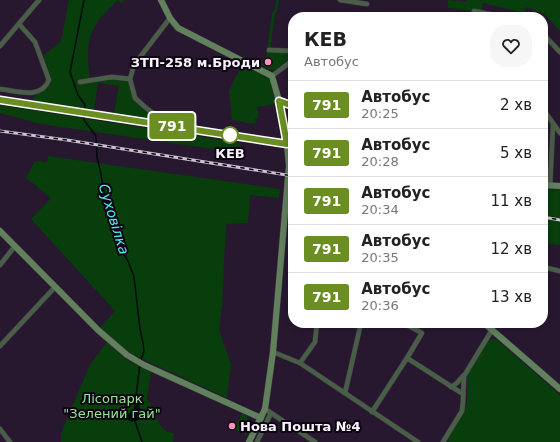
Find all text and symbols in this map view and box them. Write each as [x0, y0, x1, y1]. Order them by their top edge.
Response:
button: heart [490, 25, 532, 67]
text: КЕВ [304, 28, 347, 50]
text: Автобус [304, 54, 359, 69]
place label: ЗТП-258 м.Броди [131, 55, 260, 70]
marker: ЗТП-258 м.Броди [263, 57, 273, 67]
text: Автобус [361, 88, 430, 106]
text: 2 хв [500, 96, 532, 114]
text: 791 [312, 97, 341, 113]
text: 20:25 [361, 106, 399, 121]
line badge: 791 [149, 113, 195, 139]
text: 791 [157, 118, 187, 134]
marker: КЕВ [221, 126, 239, 144]
text: Автобус [361, 136, 430, 154]
text: 5 хв [500, 144, 532, 162]
text: 791 [312, 145, 341, 161]
place label: КЕВ [215, 146, 245, 161]
text: 20:28 [361, 154, 399, 169]
water label: Суховілка [96, 182, 132, 256]
text: Автобус [361, 184, 430, 202]
text: 11 хв [490, 192, 532, 210]
text: 791 [312, 193, 341, 209]
text: 20:34 [361, 202, 399, 217]
text: Автобус [361, 232, 430, 250]
text: 12 хв [490, 240, 532, 258]
text: 791 [312, 241, 341, 257]
text: 20:35 [361, 250, 399, 265]
text: Автобус [361, 280, 430, 298]
text: 13 хв [490, 288, 532, 306]
text: 791 [312, 289, 341, 305]
text: 20:36 [361, 298, 399, 313]
park label: Лісопарк "Зелений гай" [63, 391, 161, 421]
place label: Нова Пошта №4 [240, 419, 360, 434]
marker: Нова Пошта №4 [227, 421, 237, 431]

